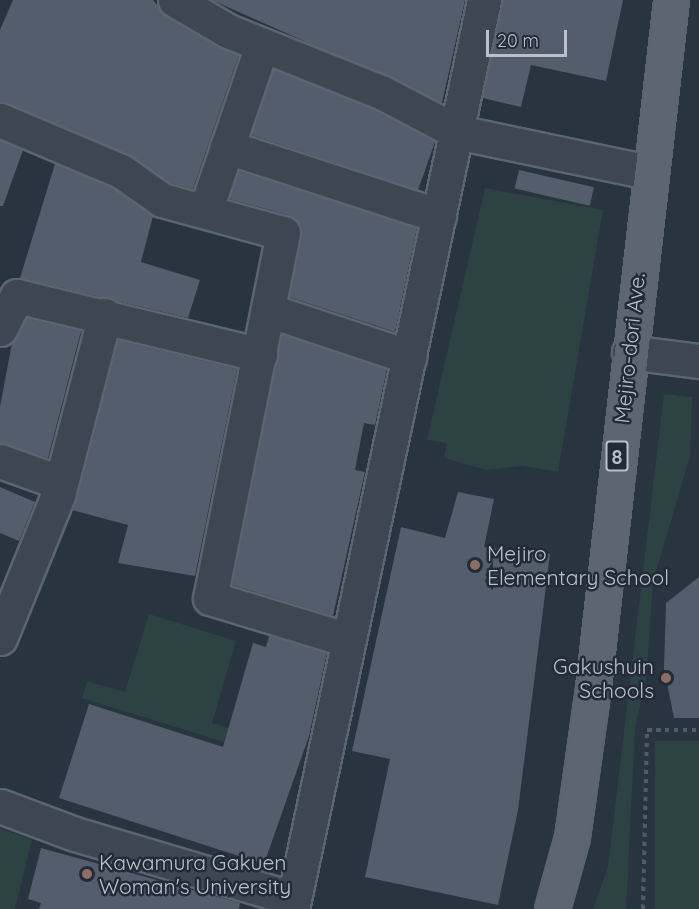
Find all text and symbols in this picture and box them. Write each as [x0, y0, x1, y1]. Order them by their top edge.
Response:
scale bar [489, 18, 570, 56]
text: 20 m [497, 29, 539, 52]
street label: Mejiro-dori Ave. [609, 271, 649, 425]
road number: 8 [605, 439, 629, 473]
place label: Mejiro Elementary School [487, 540, 669, 590]
marker: Mejiro Elementary School [468, 558, 482, 572]
place label: Gakushuin Schools [553, 653, 654, 703]
marker: Gakushuin Schools [659, 671, 673, 685]
place label: Kawamura Gakuen Woman's University [99, 849, 291, 899]
marker: Kawamura Gakuen Woman's University [80, 867, 94, 881]

